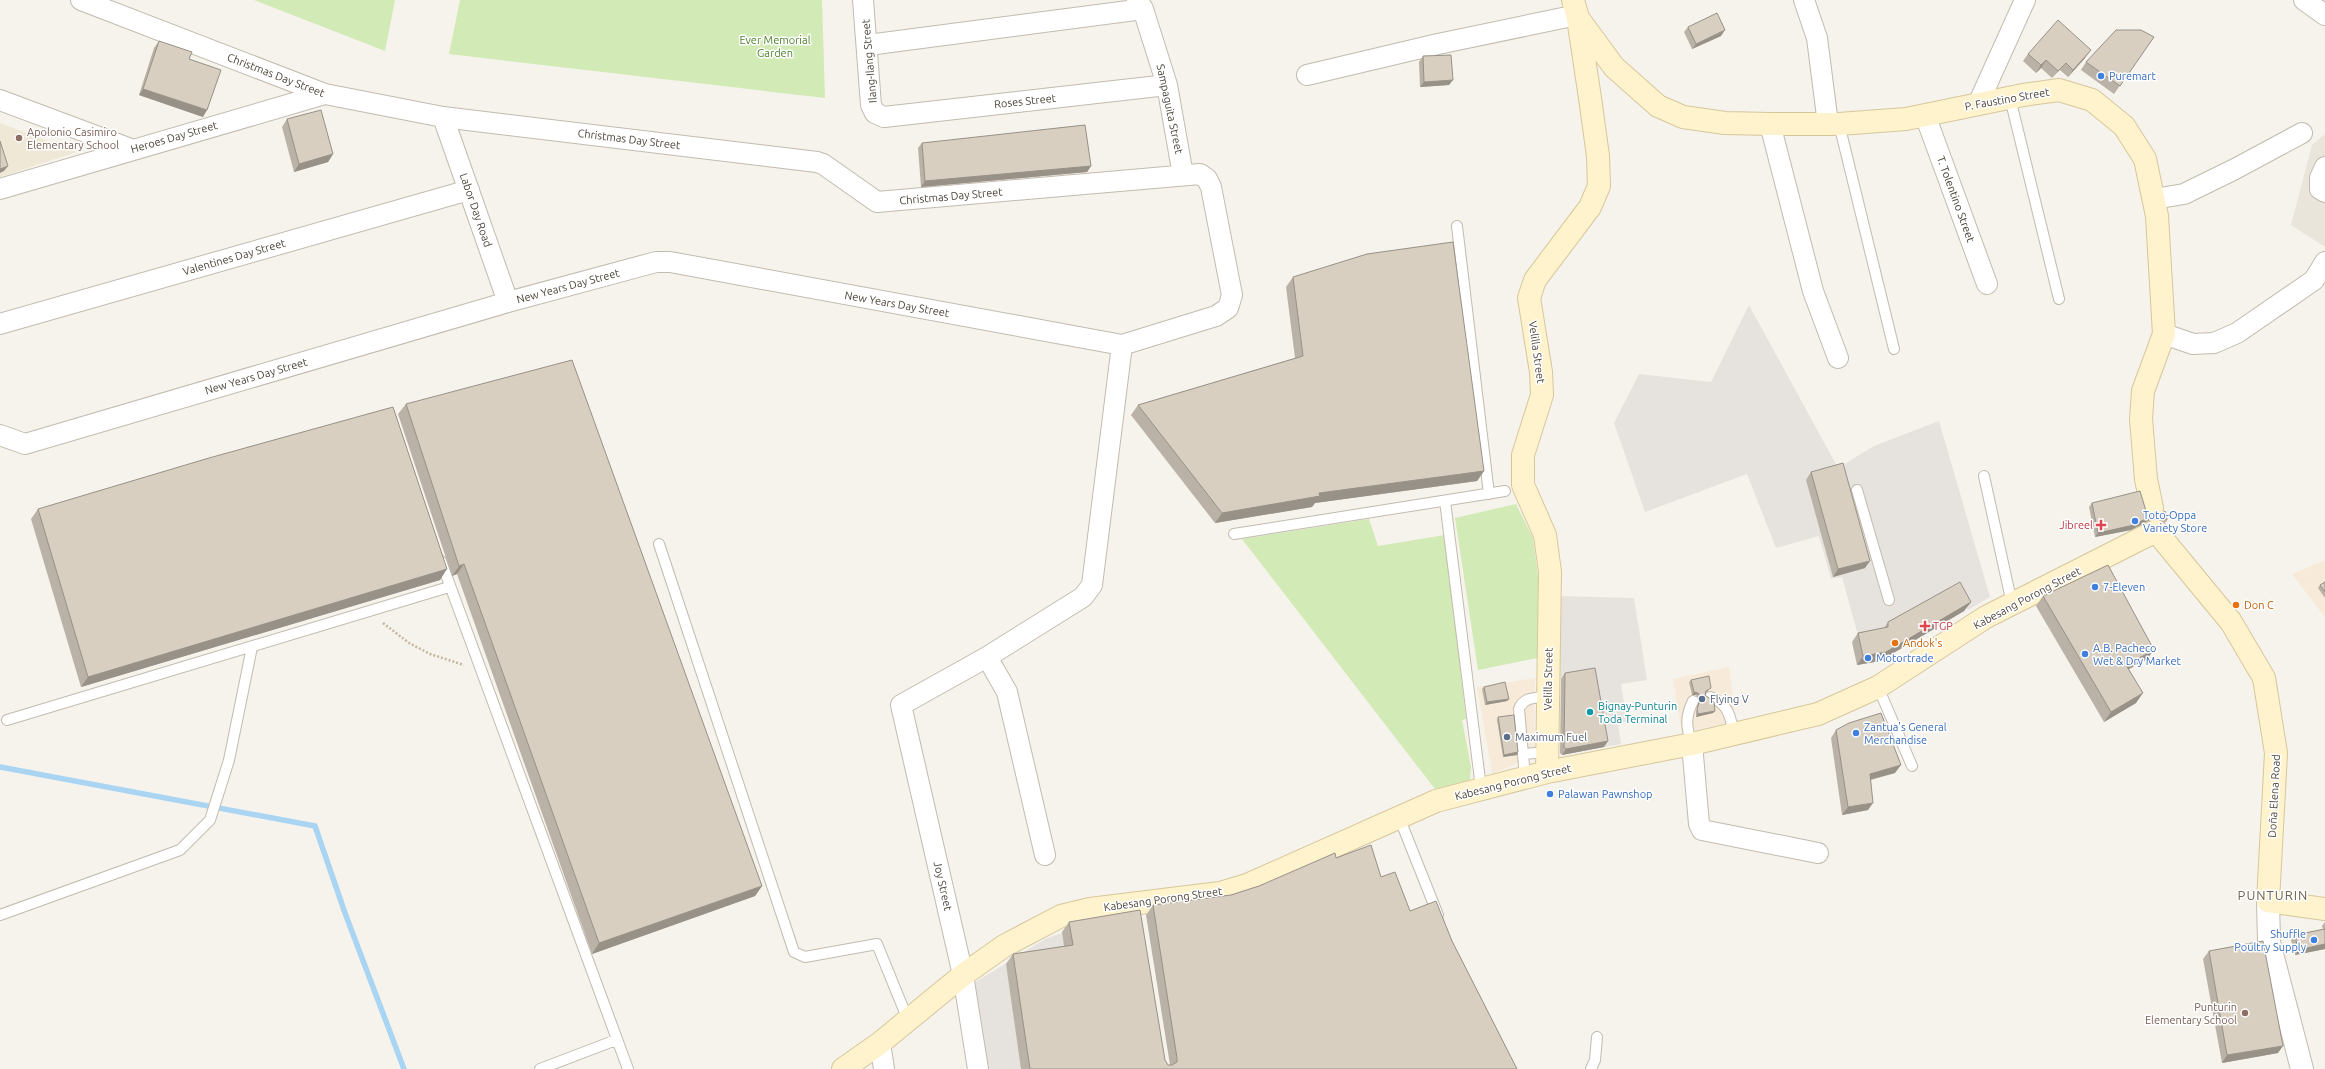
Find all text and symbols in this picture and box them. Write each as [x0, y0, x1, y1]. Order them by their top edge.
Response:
street label: Ilang-Ilang Street [859, 18, 879, 104]
park label: Ever Memorial Garden [739, 34, 811, 59]
street label: Christmas Day Street [226, 51, 327, 99]
street label: Sampaguita Street [1155, 63, 1186, 156]
place label: Puremart [2109, 70, 2156, 82]
marker: Puremart [2096, 71, 2106, 81]
street label: P. Faustino Street [1964, 86, 2051, 112]
street label: Roses Street [993, 92, 1057, 110]
street label: Heroes Day Street [129, 119, 219, 155]
place label: Apolonio Casimiro Elementary School [27, 126, 119, 151]
street label: Christmas Day Street [577, 127, 682, 151]
marker: Apolonio Casimiro Elementary School [14, 133, 24, 143]
street label: T. Tolentino Street [1935, 154, 1977, 244]
street label: Labor Day Road [458, 171, 494, 249]
street label: Christmas Day Street [899, 185, 1004, 206]
street label: Valentines Day Street [181, 236, 287, 277]
street label: New Years Day Street [515, 266, 621, 306]
street label: New Years Day Street [844, 289, 951, 319]
street label: Velilla Street [1527, 320, 1547, 385]
street label: New Years Day Street [203, 355, 309, 396]
place label: Toto-Oppa Variety Store [2143, 509, 2207, 534]
marker: Toto-Oppa Variety Store [2130, 516, 2140, 526]
place label: Jibreel [2059, 519, 2093, 531]
marker: Jibreel [2096, 520, 2106, 530]
street label: Kabesang Porong Street [1971, 564, 2083, 631]
place label: 7-Eleven [2103, 581, 2145, 593]
marker: 7-Eleven [2090, 582, 2100, 592]
place label: Don C [2244, 599, 2274, 611]
marker: Don C [2231, 600, 2241, 610]
place label: TGP [1933, 620, 1953, 632]
marker: TGP [1920, 621, 1930, 631]
place label: Andok's [1903, 637, 1943, 649]
marker: Andok's [1890, 638, 1900, 648]
place label: A.B. Pacheco Wet & Dry Market [2093, 642, 2181, 667]
street label: Velilla Street [1541, 647, 1555, 711]
marker: A.B. Pacheco Wet & Dry Market [2080, 649, 2090, 659]
place label: Motortrade [1876, 652, 1934, 664]
marker: Motortrade [1863, 653, 1873, 663]
place label: Flying V [1710, 693, 1749, 705]
marker: Flying V [1697, 694, 1707, 704]
place label: Bignay-Punturin Toda Terminal [1598, 700, 1677, 725]
marker: Bignay-Punturin Toda Terminal [1585, 707, 1595, 717]
place label: Zantua's General Merchandise [1864, 721, 1947, 746]
marker: Zantua's General Merchandise [1851, 728, 1861, 738]
place label: Maximum Fuel [1515, 731, 1587, 743]
marker: Maximum Fuel [1502, 732, 1512, 742]
street label: Doña Elena Road [2266, 754, 2282, 838]
street label: Kabesang Porong Street [1453, 762, 1573, 802]
place label: Palawan Pawnshop [1558, 788, 1653, 800]
marker: Palawan Pawnshop [1545, 789, 1555, 799]
street label: Joy Street [931, 860, 955, 913]
street label: Kabesang Porong Street [1103, 885, 1224, 913]
district label: PUNTURIN [2238, 888, 2308, 902]
place label: Shuffle Poultry Supply [2234, 928, 2307, 953]
marker: Shuffle Poultry Supply [2309, 935, 2319, 945]
place label: Punturin Elementary School [2145, 1001, 2237, 1026]
marker: Punturin Elementary School [2240, 1008, 2250, 1018]

